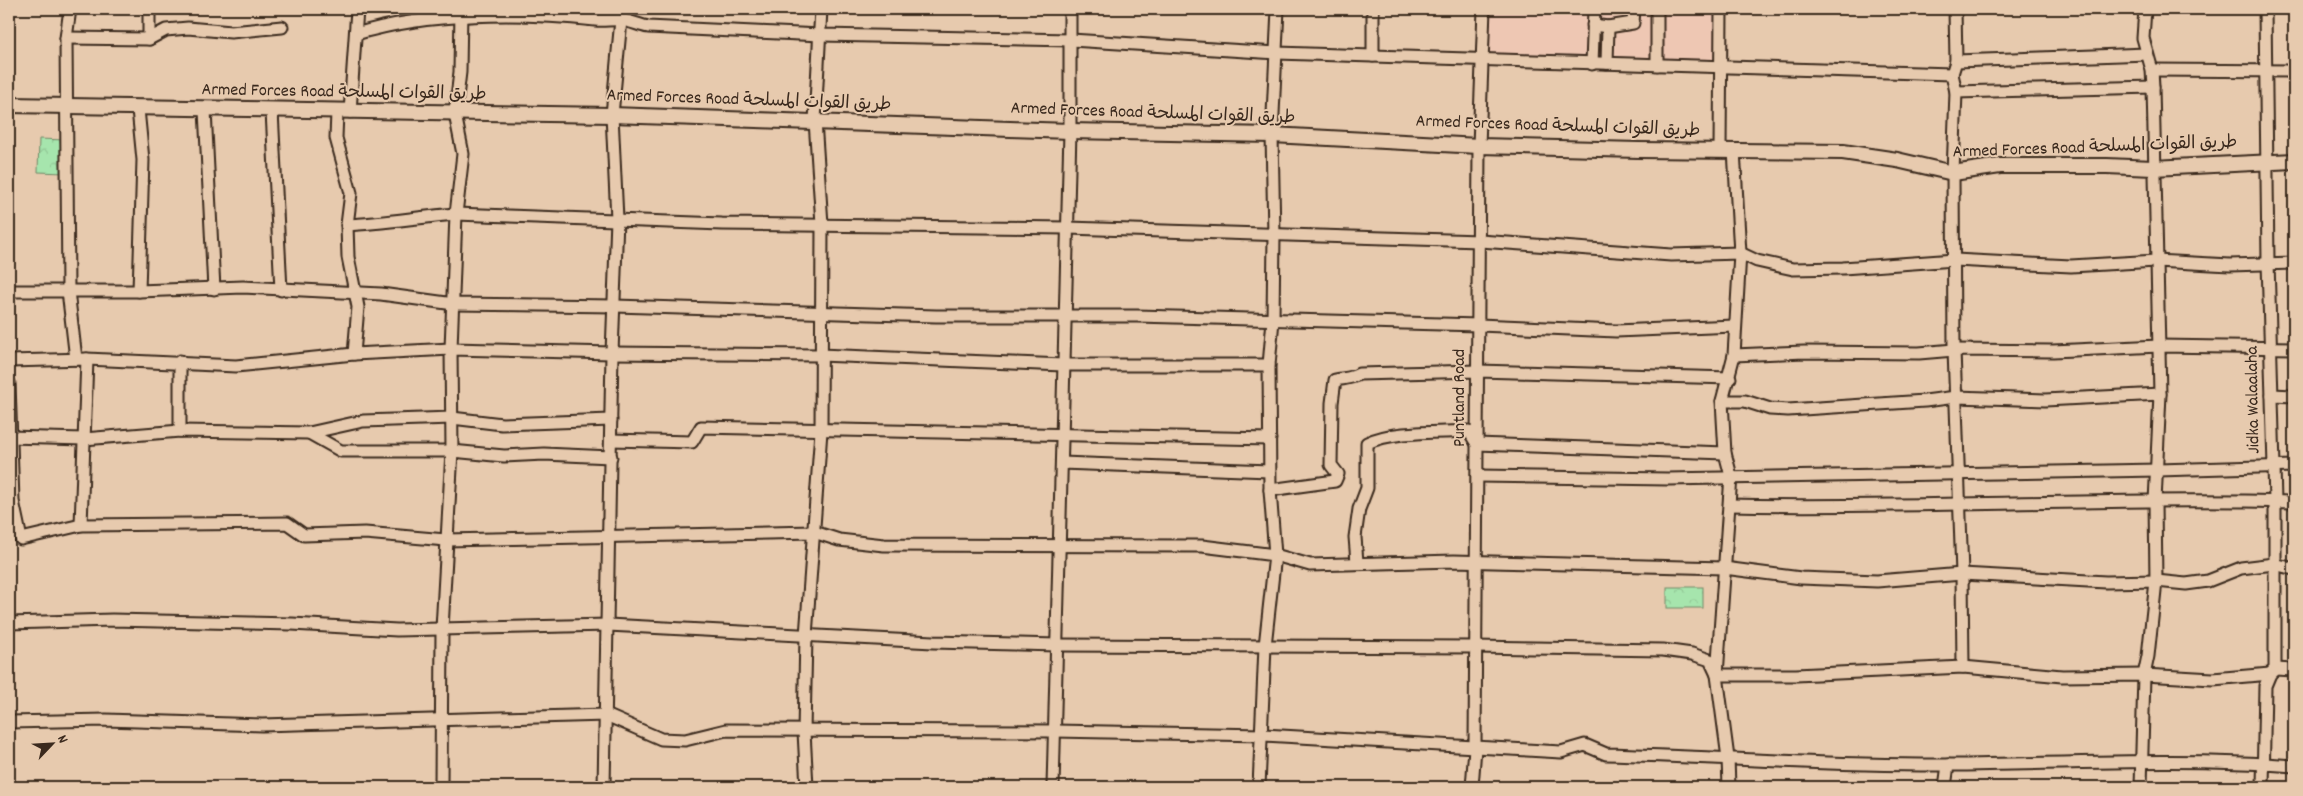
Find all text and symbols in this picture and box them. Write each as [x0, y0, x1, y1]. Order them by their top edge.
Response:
street label: Armed Forces Road طريق القوات المسلحة [201, 78, 487, 108]
street label: Armed Forces Road طريق القوات المسلحة [606, 84, 892, 118]
street label: Armed Forces Road طريق القوات المسلحة [1010, 97, 1296, 131]
street label: Armed Forces Road طريق القوات المسلحة [1415, 110, 1701, 144]
street label: Armed Forces Road طريق القوات المسلحة [1952, 131, 2238, 165]
street label: Jidka Walaalaha [2241, 345, 2267, 454]
street label: Puntland Road [1448, 349, 1473, 447]
north arrow [28, 718, 78, 768]
text: N [51, 732, 73, 747]

